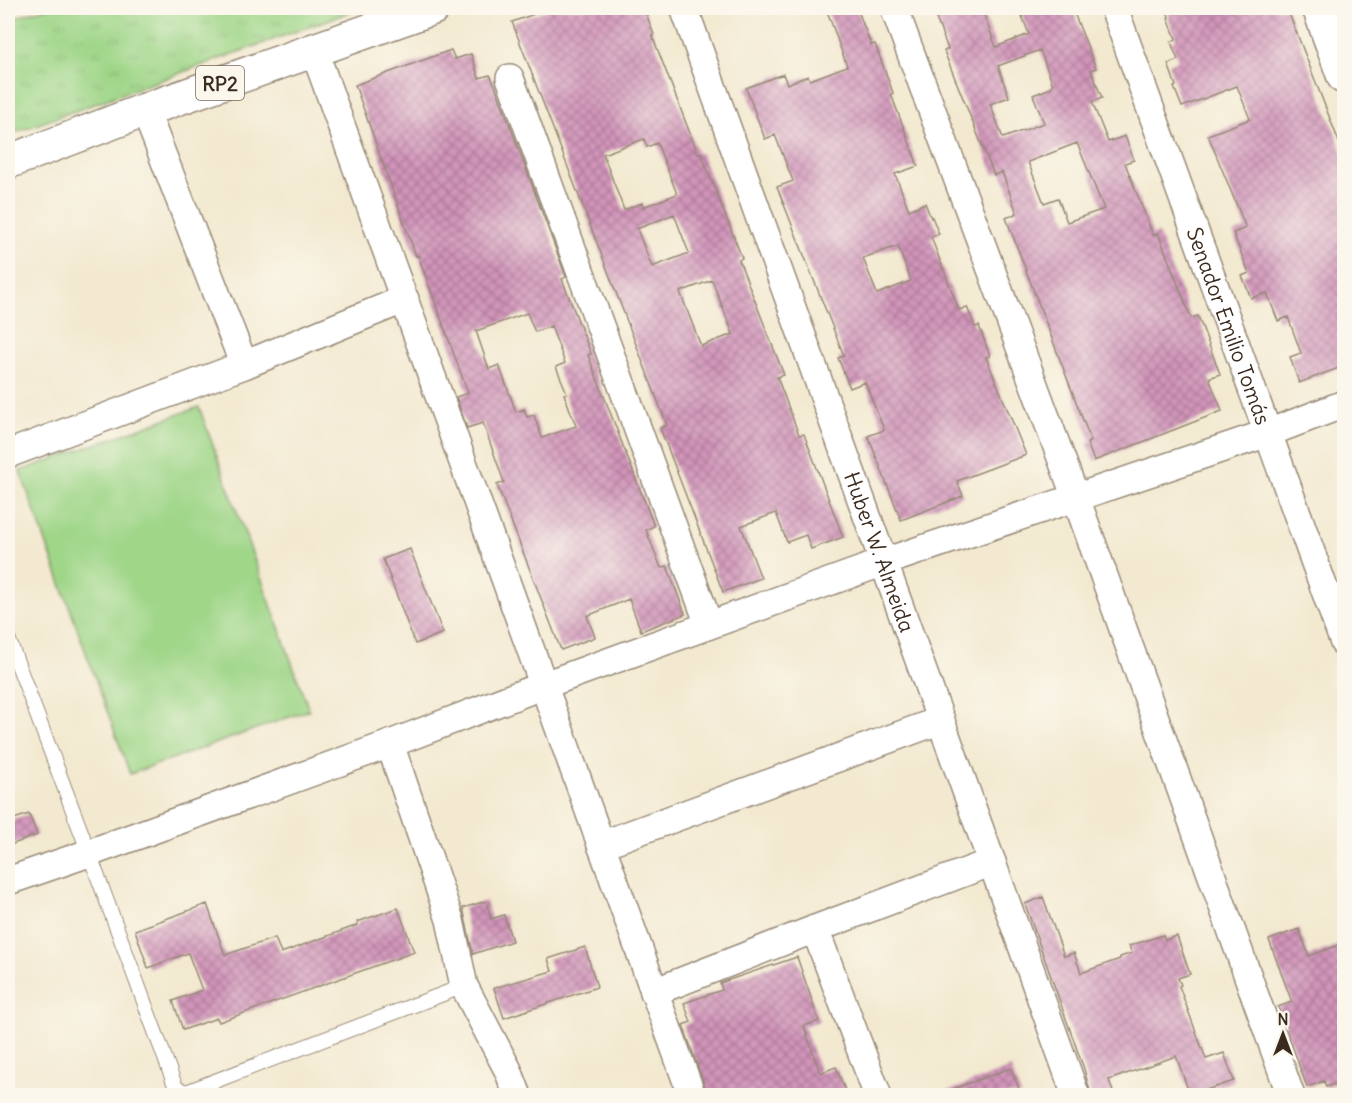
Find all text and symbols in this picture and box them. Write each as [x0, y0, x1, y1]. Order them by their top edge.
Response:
road number: RP2 [196, 66, 244, 100]
street label: Senador Emilio Tomás [1181, 223, 1277, 428]
street label: Huber W. Almeida [839, 468, 921, 636]
north arrow [1253, 1004, 1313, 1064]
text: N [1277, 1009, 1289, 1029]

